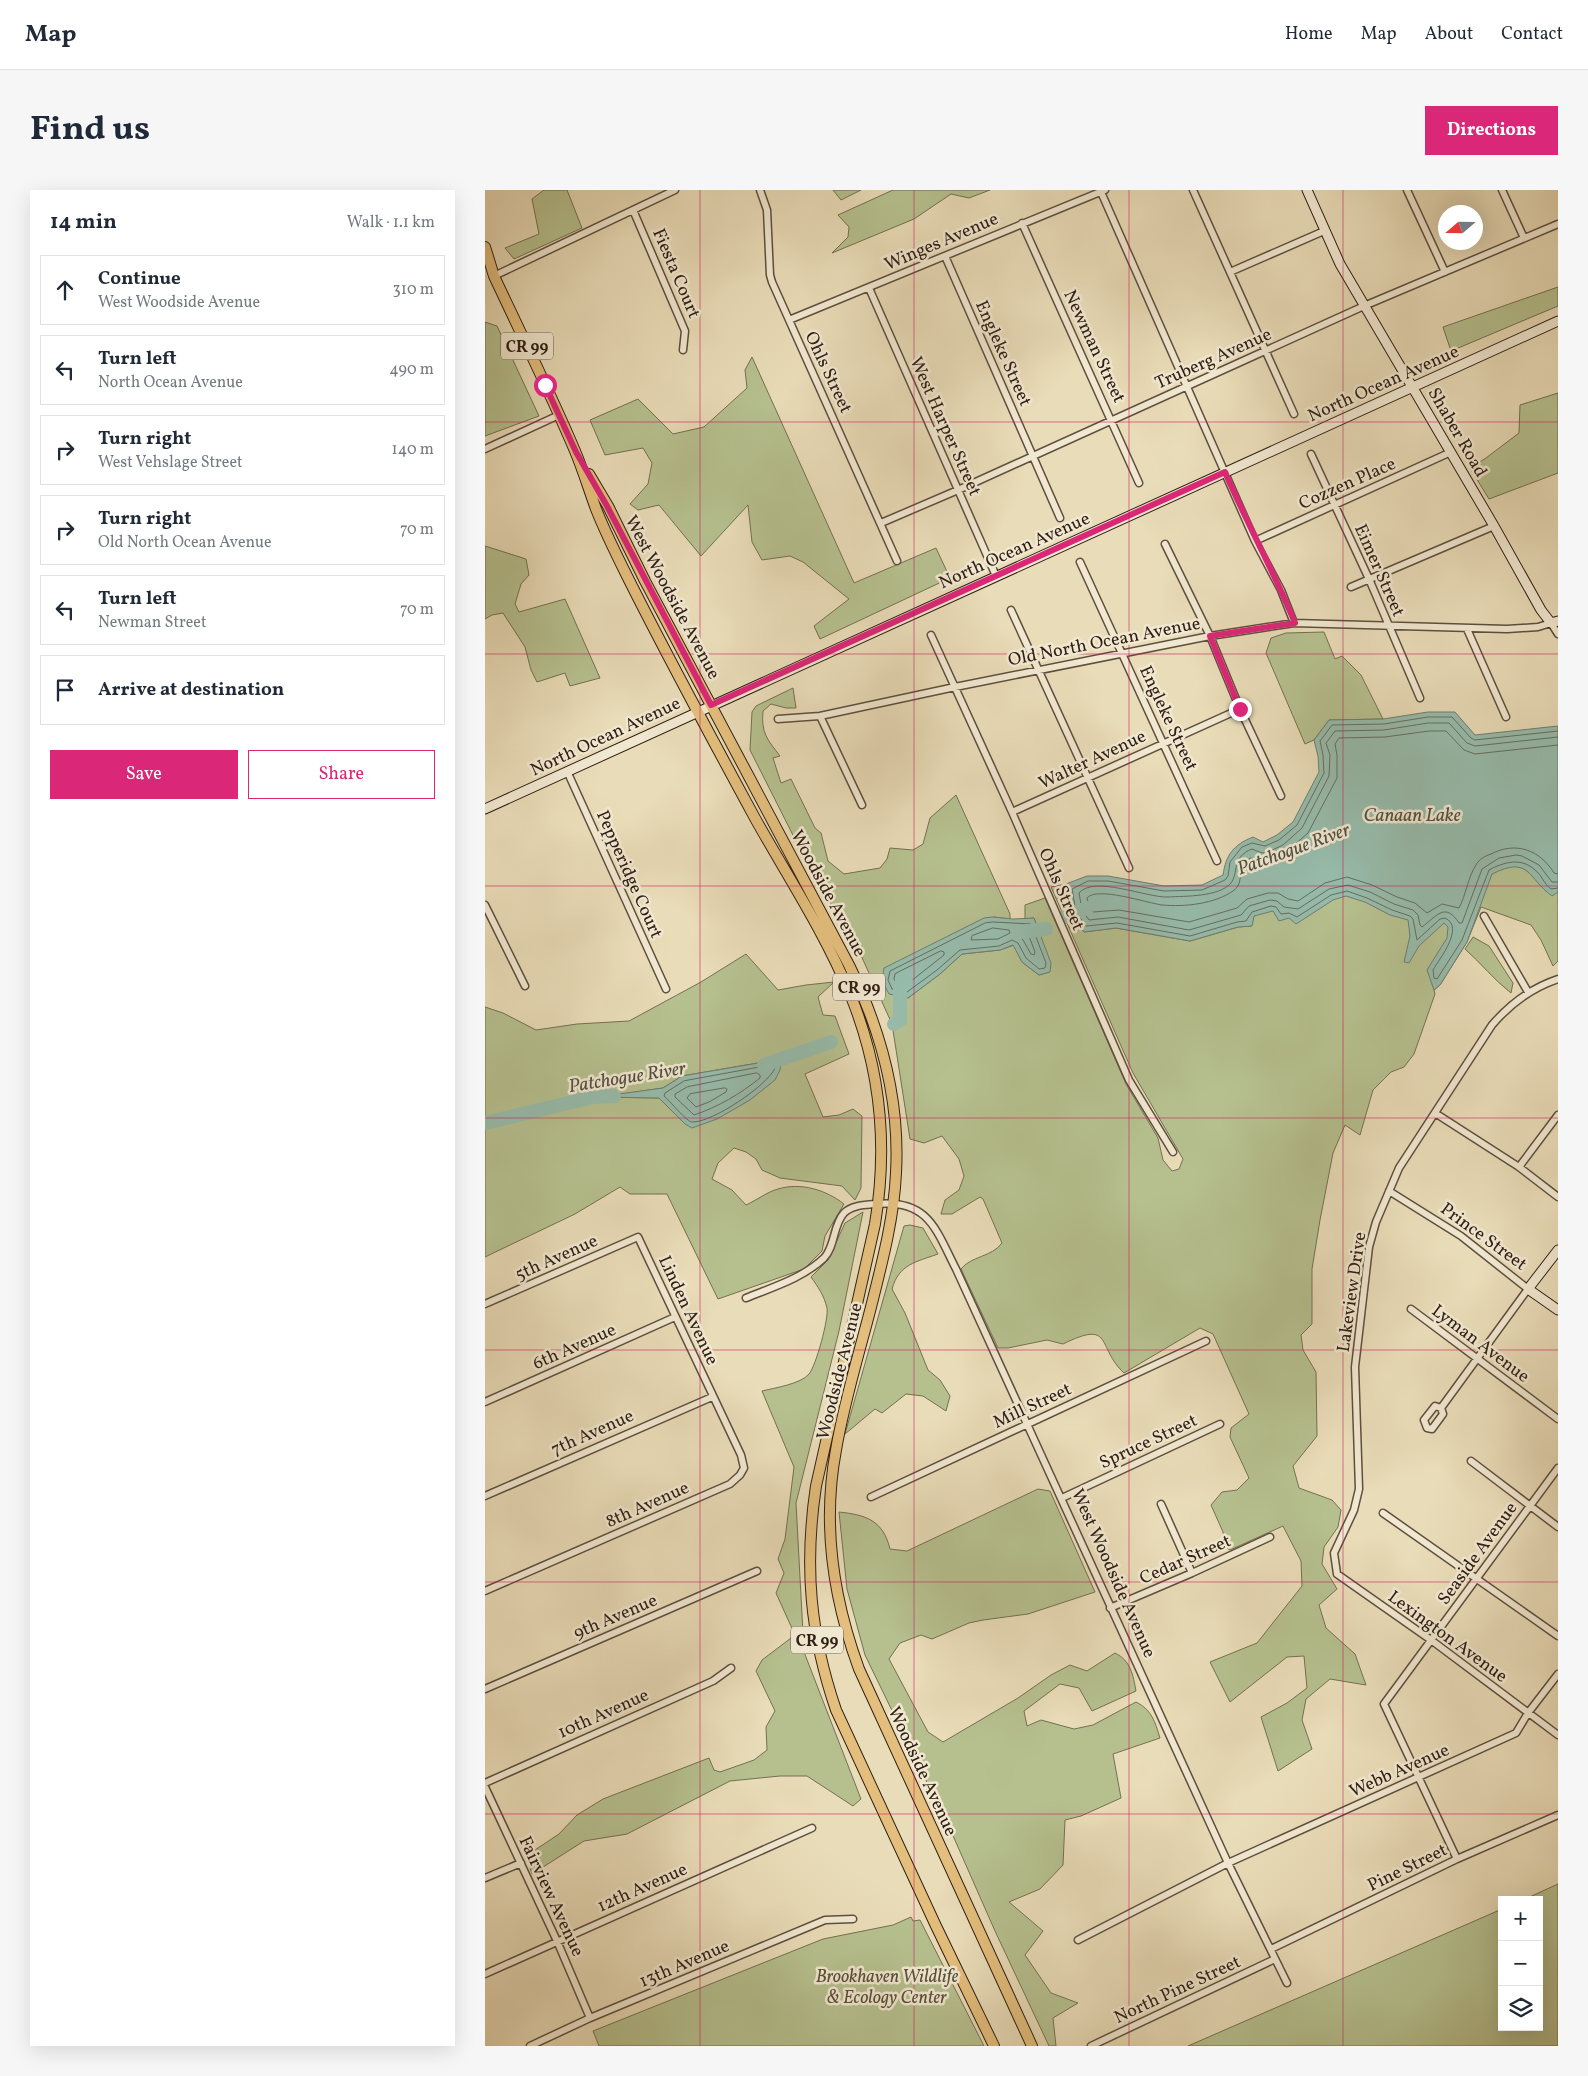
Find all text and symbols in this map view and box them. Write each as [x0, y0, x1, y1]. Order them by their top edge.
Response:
text: Map [25, 18, 76, 52]
text: Home [1285, 22, 1333, 47]
text: Map [1361, 22, 1397, 47]
text: About [1425, 22, 1473, 47]
text: Contact [1501, 22, 1563, 47]
text: Find us [30, 106, 150, 154]
button: Directions [1425, 106, 1558, 155]
north arrow [1438, 205, 1483, 250]
street label: Winges Avenue [881, 207, 1002, 278]
text: 14 min [50, 208, 117, 237]
text: Walk · 1.1 km [347, 212, 435, 234]
street label: Fiesta Court [645, 225, 706, 322]
text: Continue [98, 266, 181, 292]
icon: ahead [51, 276, 79, 304]
text: 310 m [393, 279, 434, 301]
street label: Newman Street [1057, 286, 1131, 407]
text: West Woodside Avenue [98, 292, 260, 314]
street label: Engleke Street [968, 297, 1037, 411]
street label: Truberg Avenue [1151, 323, 1276, 396]
street label: Ohls Street [798, 328, 858, 418]
road number: CR 99 [501, 332, 553, 360]
street label: North Ocean Avenue [1304, 340, 1463, 429]
text: Turn left [98, 346, 177, 372]
street label: West Harper Street [903, 353, 987, 500]
icon: left [51, 356, 79, 384]
text: 490 m [389, 359, 434, 381]
text: North Ocean Avenue [98, 372, 243, 394]
route start [534, 374, 557, 397]
street label: Shaber Road [1421, 383, 1492, 482]
text: Turn right [98, 426, 191, 452]
icon: right [51, 436, 79, 464]
text: 140 m [392, 439, 434, 461]
text: West Vehslage Street [98, 452, 243, 474]
street label: Cozzen Place [1295, 452, 1400, 517]
text: Turn right [98, 506, 191, 532]
street label: North Ocean Avenue [935, 507, 1094, 596]
street label: West Woodside Avenue [618, 511, 726, 684]
icon: right [51, 516, 79, 544]
text: 70 m [400, 519, 434, 541]
street label: Eimer Street [1347, 520, 1410, 621]
text: Old North Ocean Avenue [98, 532, 272, 554]
text: Turn left [98, 586, 177, 612]
icon: left [51, 596, 79, 624]
text: 70 m [400, 599, 434, 621]
text: Newman Street [98, 612, 207, 634]
street label: Old North Ocean Avenue [1006, 612, 1203, 673]
street label: Engleke Street [1132, 662, 1203, 775]
icon: arrive [51, 676, 79, 704]
text: Arrive at destination [98, 677, 284, 703]
street label: North Ocean Avenue [526, 692, 685, 783]
route end [1229, 698, 1252, 721]
street label: Walter Avenue [1035, 725, 1150, 796]
button: Save [50, 750, 238, 799]
button: Share [248, 750, 435, 799]
water label: Canaan Lake [1363, 803, 1461, 829]
street label: Pepperidge Court [589, 807, 668, 943]
water label: Patchogue River [1234, 817, 1355, 882]
street label: Woodside Avenue [784, 826, 872, 961]
street label: Ohls Street [1031, 844, 1090, 935]
road number: CR 99 [833, 974, 885, 1000]
water label: Patchogue River [567, 1056, 689, 1100]
street label: Prince Street [1435, 1197, 1532, 1277]
street label: 5th Avenue [511, 1229, 602, 1288]
street label: Lakeview Drive [1332, 1230, 1373, 1354]
street label: Linden Avenue [651, 1252, 724, 1369]
street label: Lyman Avenue [1426, 1299, 1534, 1389]
street label: Woodside Avenue [811, 1300, 870, 1442]
street label: 6th Avenue [529, 1318, 620, 1377]
street label: Mill Street [989, 1377, 1076, 1435]
street label: 7th Avenue [547, 1404, 638, 1463]
street label: Spruce Street [1096, 1409, 1202, 1476]
street label: 8th Avenue [602, 1476, 693, 1535]
street label: West Woodside Avenue [1064, 1485, 1161, 1662]
street label: Seaside Avenue [1432, 1497, 1524, 1610]
street label: Cedar Street [1136, 1529, 1235, 1592]
street label: Lexington Avenue [1382, 1585, 1512, 1689]
street label: 9th Avenue [570, 1589, 661, 1646]
road number: CR 99 [791, 1626, 843, 1654]
street label: 10th Avenue [554, 1683, 653, 1746]
street label: Woodside Avenue [881, 1703, 963, 1840]
street label: Webb Avenue [1346, 1738, 1454, 1805]
street label: Fairview Avenue [512, 1832, 589, 1961]
street label: Pine Street [1364, 1838, 1452, 1898]
street label: 12th Avenue [594, 1857, 692, 1919]
map controls [1498, 1896, 1543, 2031]
button: + [1498, 1896, 1543, 1941]
street label: 13th Avenue [636, 1934, 734, 1995]
button: − [1498, 1941, 1543, 1986]
street label: North Pine Street [1110, 1950, 1245, 2031]
park label: Brookhaven Wildlife & Ecology Center [816, 1965, 959, 2011]
button: layers [1498, 1986, 1543, 2031]

